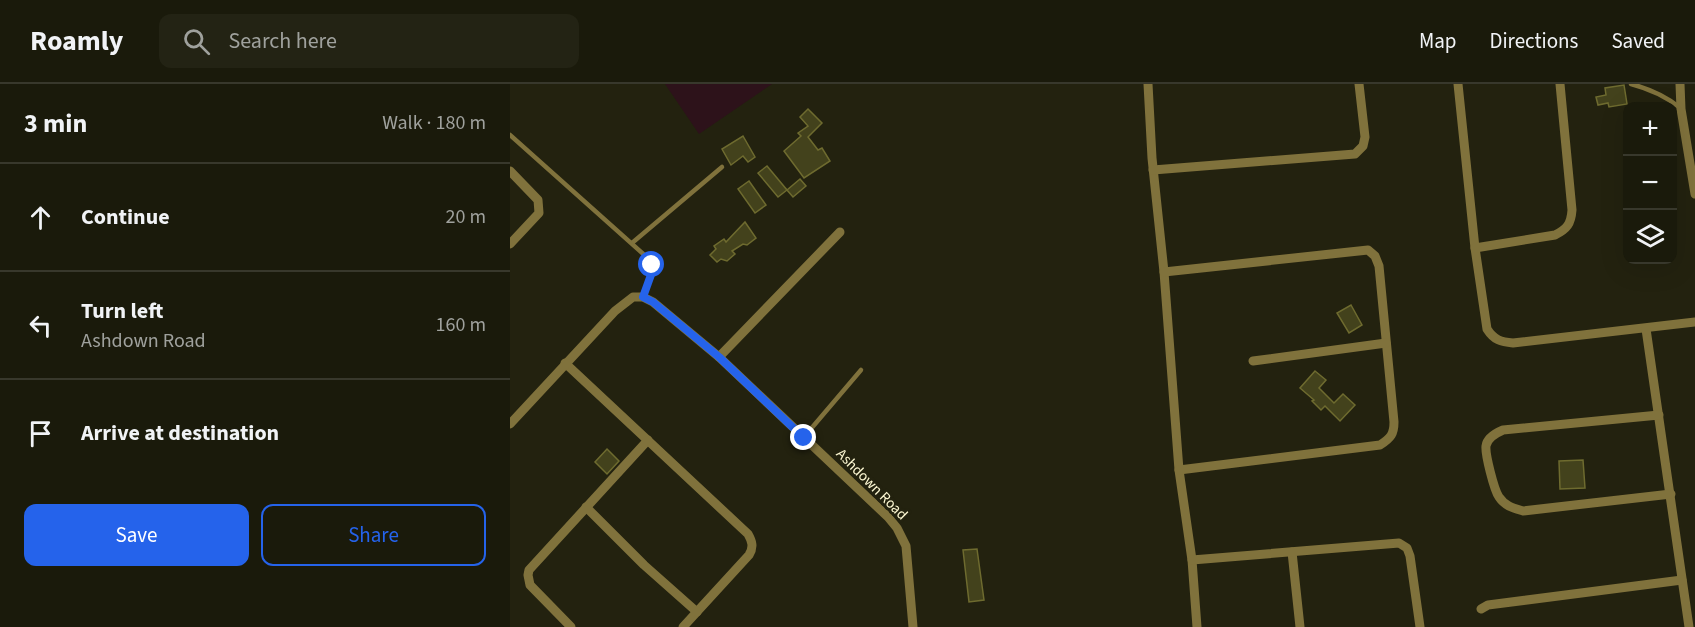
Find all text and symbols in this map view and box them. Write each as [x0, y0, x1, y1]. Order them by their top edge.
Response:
search box [159, 14, 579, 68]
text: Roamly [30, 21, 123, 61]
icon: search [180, 25, 213, 58]
text: Search here [228, 25, 337, 57]
text: Map [1419, 26, 1457, 56]
text: Directions [1490, 26, 1578, 56]
text: Saved [1611, 26, 1665, 56]
map controls [1623, 102, 1677, 264]
button: + [1623, 102, 1677, 156]
text: 3 min [24, 105, 87, 142]
text: Walk · 180 m [382, 109, 486, 137]
button: − [1623, 156, 1677, 210]
icon: ahead [24, 201, 57, 234]
text: Continue [81, 201, 170, 233]
text: 20 m [446, 203, 486, 231]
button: layers [1623, 210, 1677, 264]
route start [638, 251, 664, 277]
text: Turn left [81, 295, 163, 327]
icon: left [24, 309, 57, 342]
text: 160 m [436, 311, 486, 339]
text: Ashdown Road [81, 327, 206, 355]
icon: arrive [24, 417, 57, 450]
text: Arrive at destination [81, 417, 279, 449]
route end [790, 424, 816, 450]
street label: Ashdown Road [831, 444, 912, 525]
button: Save [24, 504, 249, 566]
button: Share [261, 504, 486, 566]

